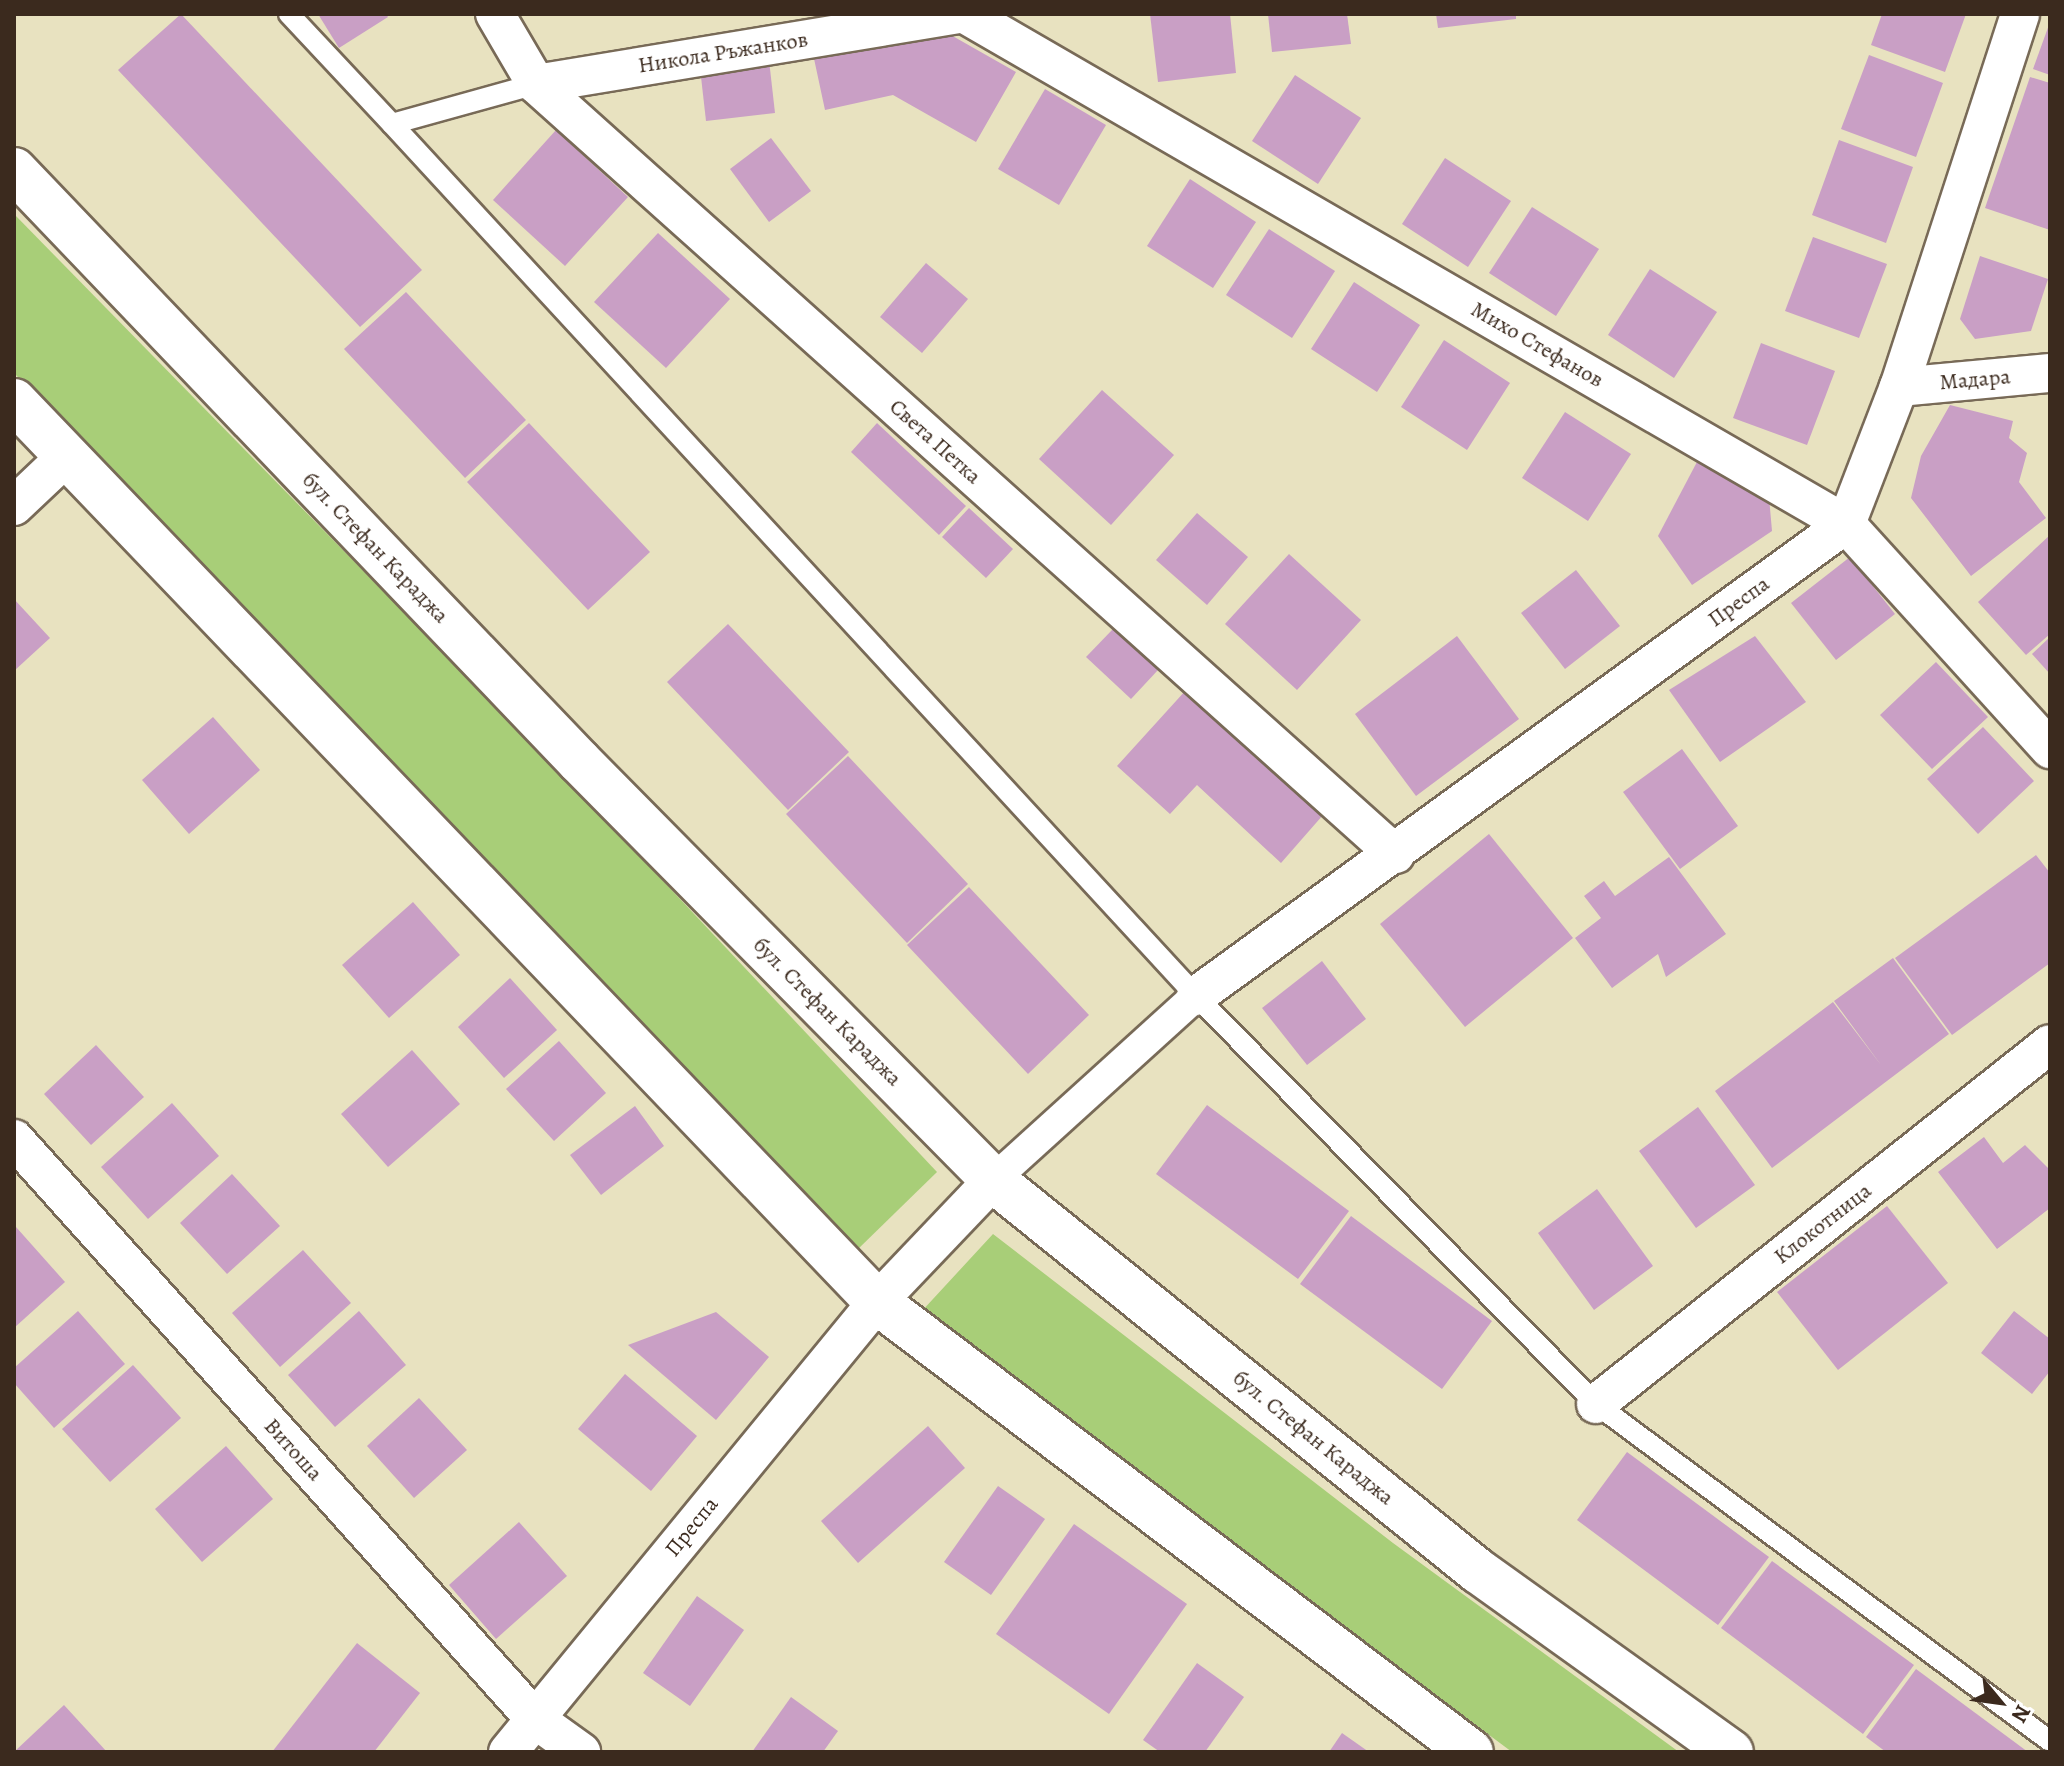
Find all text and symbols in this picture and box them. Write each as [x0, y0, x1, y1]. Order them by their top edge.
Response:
street label: Никола Ръжанков [636, 27, 810, 79]
street label: Михо Стефанов [1466, 296, 1608, 394]
street label: Мадара [1938, 364, 2012, 396]
street label: Света Петка [884, 394, 986, 490]
street label: бул. Стефан Караджа [296, 467, 454, 629]
street label: Преспа [1703, 571, 1775, 633]
street label: бул. Стефан Караджа [747, 932, 907, 1092]
street label: Клокотница [1769, 1178, 1877, 1270]
street label: бул. Стефан Караджа [1227, 1365, 1399, 1511]
street label: Витоша [258, 1413, 328, 1487]
street label: Преспа [660, 1492, 724, 1562]
north arrow [1960, 1662, 2040, 1742]
text: N [2004, 1699, 2038, 1728]

